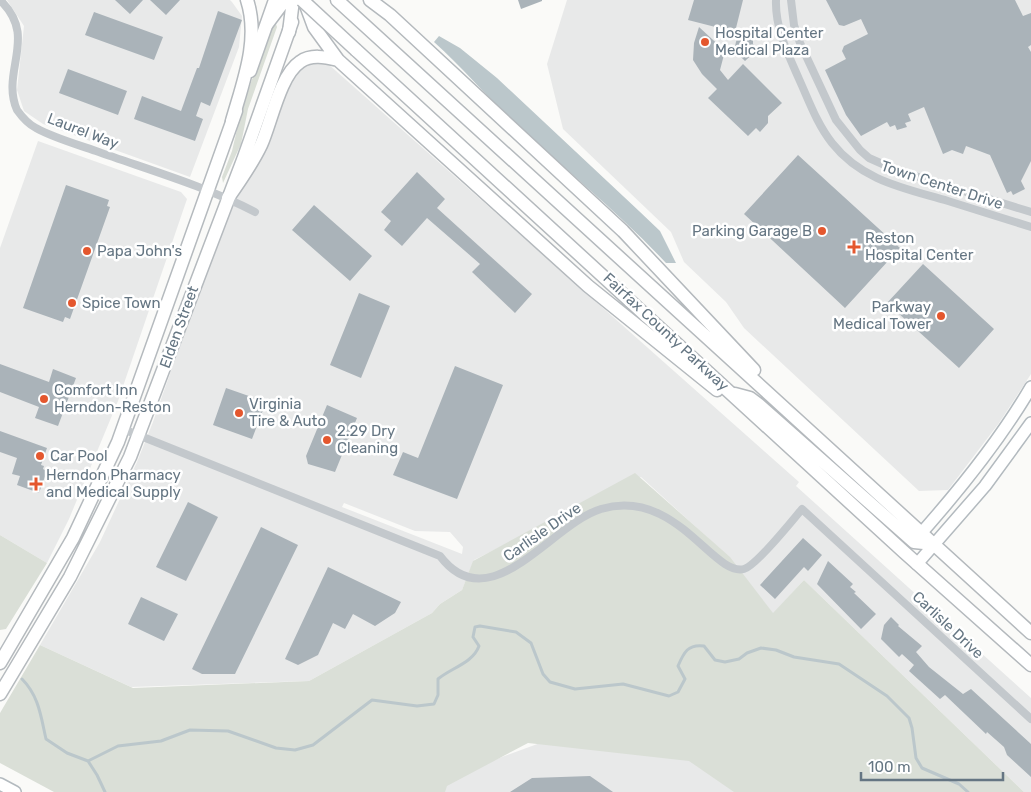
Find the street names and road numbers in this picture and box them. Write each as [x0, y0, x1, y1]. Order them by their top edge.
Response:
street label: Laurel Way [45, 109, 121, 153]
street label: Town Center Drive [879, 157, 1005, 213]
street label: Fairfax County Parkway [599, 269, 733, 395]
street label: Elden Street [156, 283, 202, 371]
street label: Carlisle Drive [500, 499, 584, 565]
street label: Carlisle Drive [909, 587, 987, 663]

